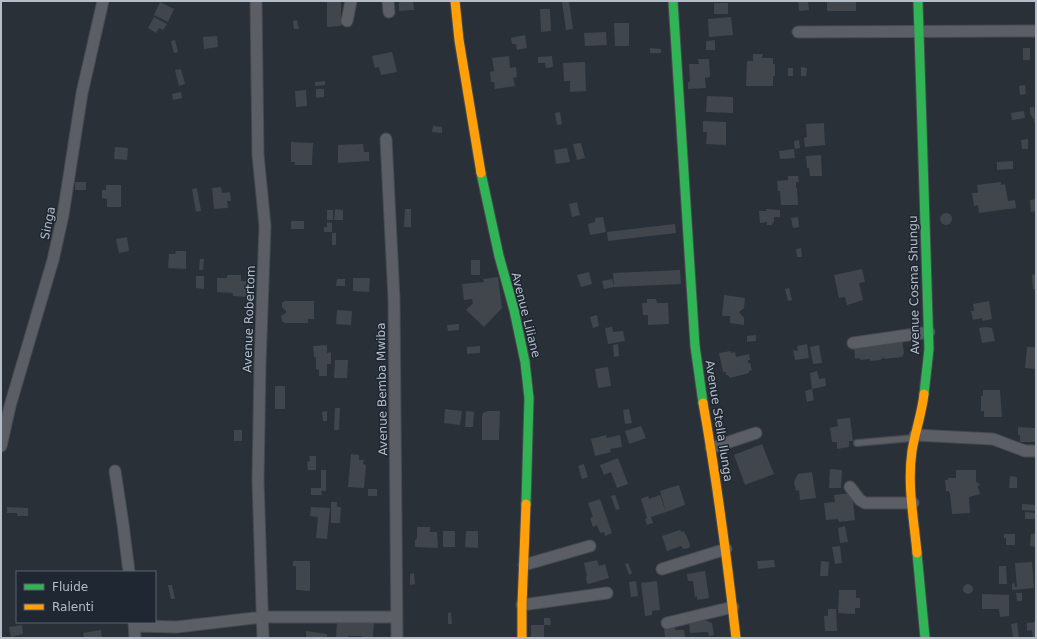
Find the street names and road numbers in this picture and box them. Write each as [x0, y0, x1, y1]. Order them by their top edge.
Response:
street label: Singa [38, 205, 58, 241]
street label: Avenue Cosma Shungu [906, 215, 922, 355]
street label: Avenue Robertom [240, 265, 258, 373]
street label: Avenue Liliane [509, 271, 543, 359]
street label: Avenue Bemba Mwiba [374, 322, 390, 456]
street label: Avenue Stella Ilunga [702, 359, 736, 483]

